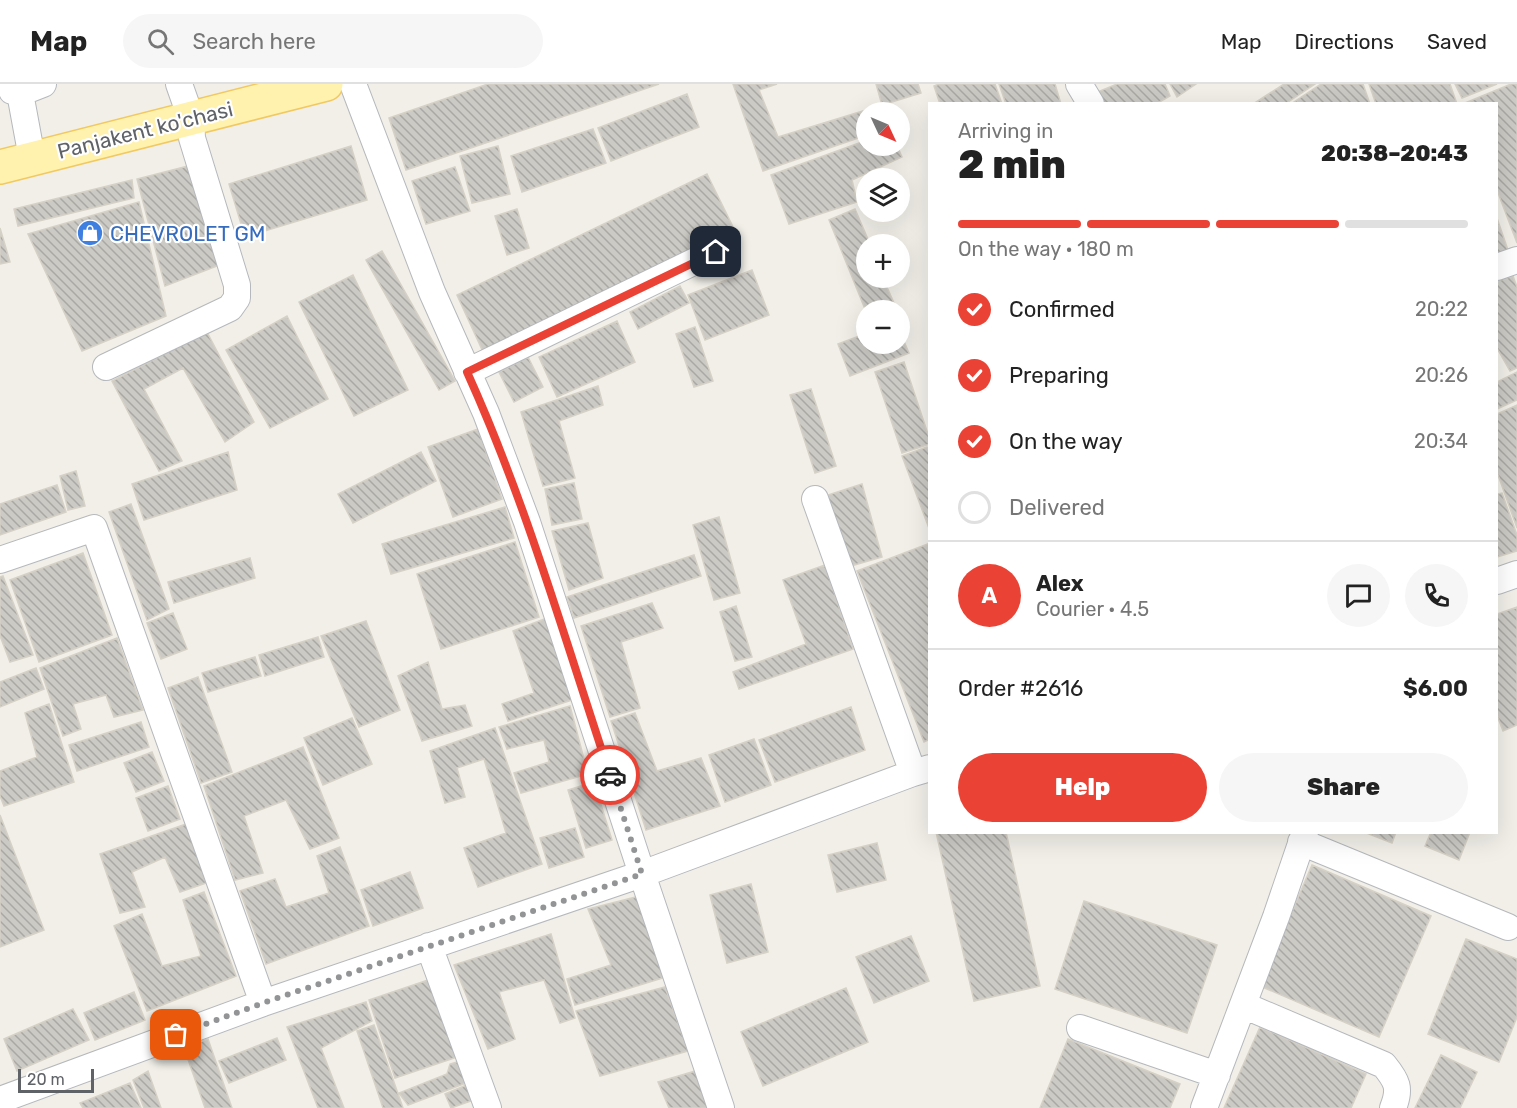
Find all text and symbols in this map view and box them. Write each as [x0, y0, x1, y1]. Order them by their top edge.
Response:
search box [123, 14, 543, 68]
text: Map [30, 25, 87, 58]
icon: search [144, 25, 177, 58]
text: Search here [192, 28, 316, 55]
text: Map [1221, 29, 1262, 54]
text: Directions [1295, 29, 1394, 54]
text: Saved [1427, 29, 1487, 54]
street label: Panjakent ko'chasi [55, 96, 235, 164]
north arrow [856, 102, 910, 156]
map controls [856, 102, 910, 354]
text: Arriving in [958, 119, 1053, 143]
text: 20:38–20:43 [1321, 140, 1468, 167]
text: 2 min [958, 142, 1066, 188]
button: layers [856, 168, 910, 222]
shop icon: CHEVROLET GM [75, 218, 105, 248]
place label: CHEVROLET GM [110, 221, 266, 246]
pin [690, 226, 741, 277]
button: + [856, 234, 910, 288]
icon: home [699, 235, 732, 268]
text: On the way · 180 m [958, 237, 1134, 261]
icon: check [958, 293, 991, 326]
text: Confirmed [1009, 296, 1115, 323]
text: 20:22 [1415, 297, 1468, 321]
button: − [856, 300, 910, 354]
icon: check [958, 359, 991, 392]
text: Preparing [1009, 362, 1109, 389]
text: 20:26 [1415, 363, 1468, 387]
icon: check [958, 425, 991, 458]
text: On the way [1009, 428, 1123, 455]
text: 20:34 [1414, 429, 1468, 453]
text: Delivered [1009, 494, 1105, 521]
button: chat [1327, 564, 1390, 627]
button: phone [1405, 564, 1468, 627]
text: Alex [1036, 570, 1084, 597]
text: A [982, 582, 997, 609]
text: Courier · 4.5 [1036, 597, 1149, 621]
text: Order #2616 [958, 675, 1083, 702]
text: $6.00 [1403, 675, 1468, 702]
courier [580, 745, 640, 805]
button: Help [958, 753, 1207, 822]
button: Share [1219, 753, 1468, 822]
icon: car [594, 759, 627, 792]
pin [150, 1009, 201, 1060]
icon: bag [159, 1018, 192, 1051]
scale bar [18, 1066, 94, 1094]
text: 20 m [27, 1070, 65, 1089]

